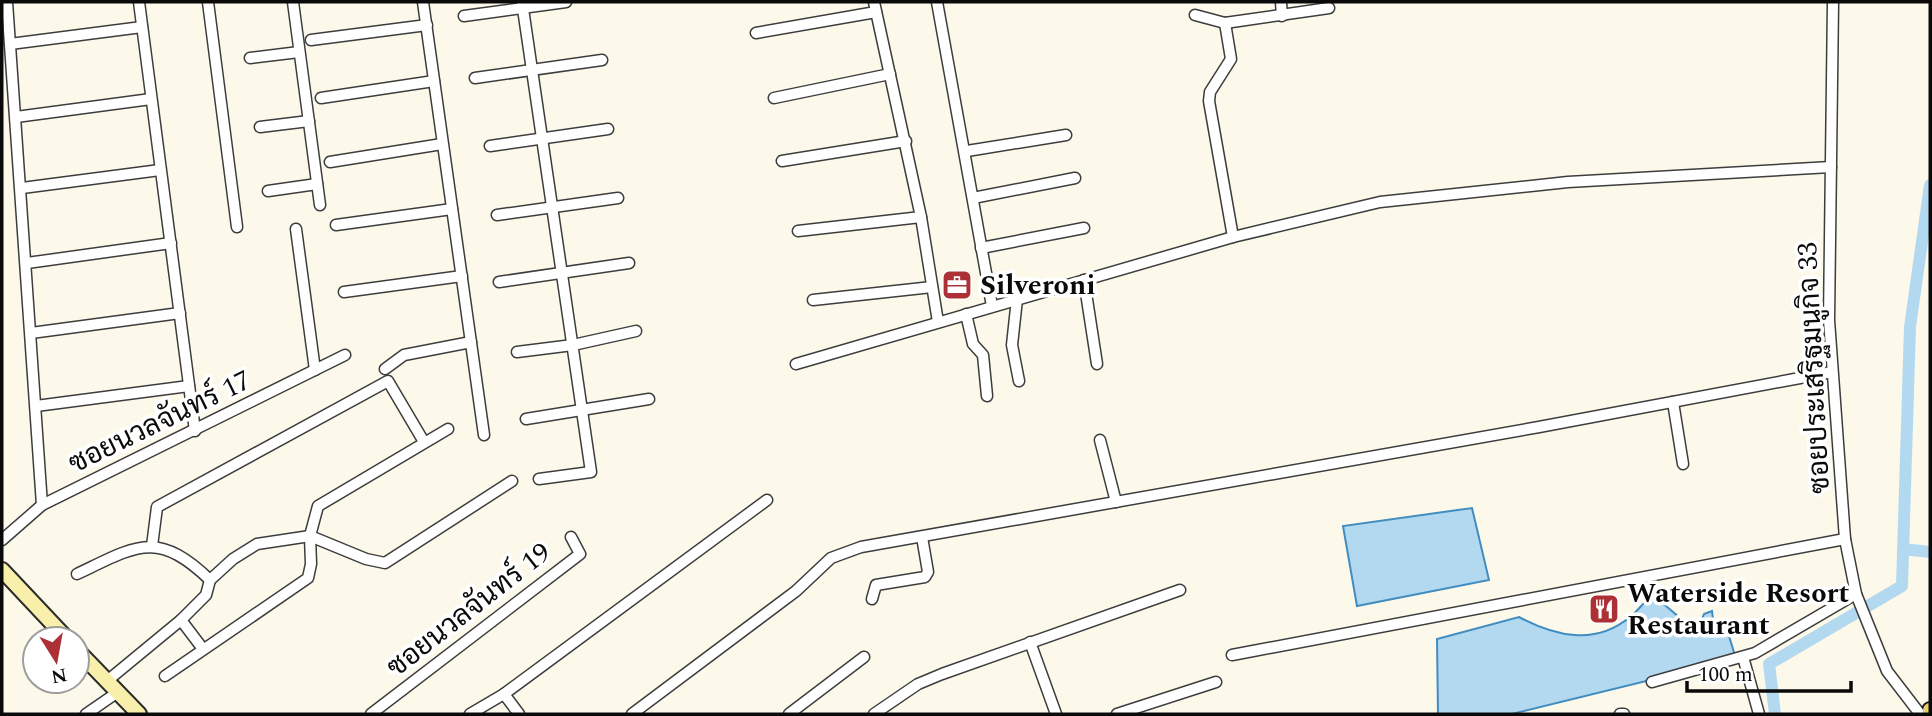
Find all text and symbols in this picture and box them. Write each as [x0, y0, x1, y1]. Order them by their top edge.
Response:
street label: ซอยประเสริฐมนูกิจ 33 [1786, 241, 1842, 495]
place label: Silveroni [980, 264, 1095, 307]
office icon: Silveroni [940, 268, 974, 302]
street label: ซอยนวลจันทร์ 17 [61, 359, 259, 485]
street label: ซอยนวลจันทร์ 19 [378, 532, 560, 688]
place label: Waterside Resort Restaurant [1627, 572, 1849, 647]
restaurant icon: Waterside Resort Restaurant [1587, 592, 1621, 626]
north arrow [21, 625, 91, 695]
scale bar [1687, 650, 1852, 694]
text: 100 m [1698, 659, 1753, 691]
text: N [49, 660, 69, 691]

